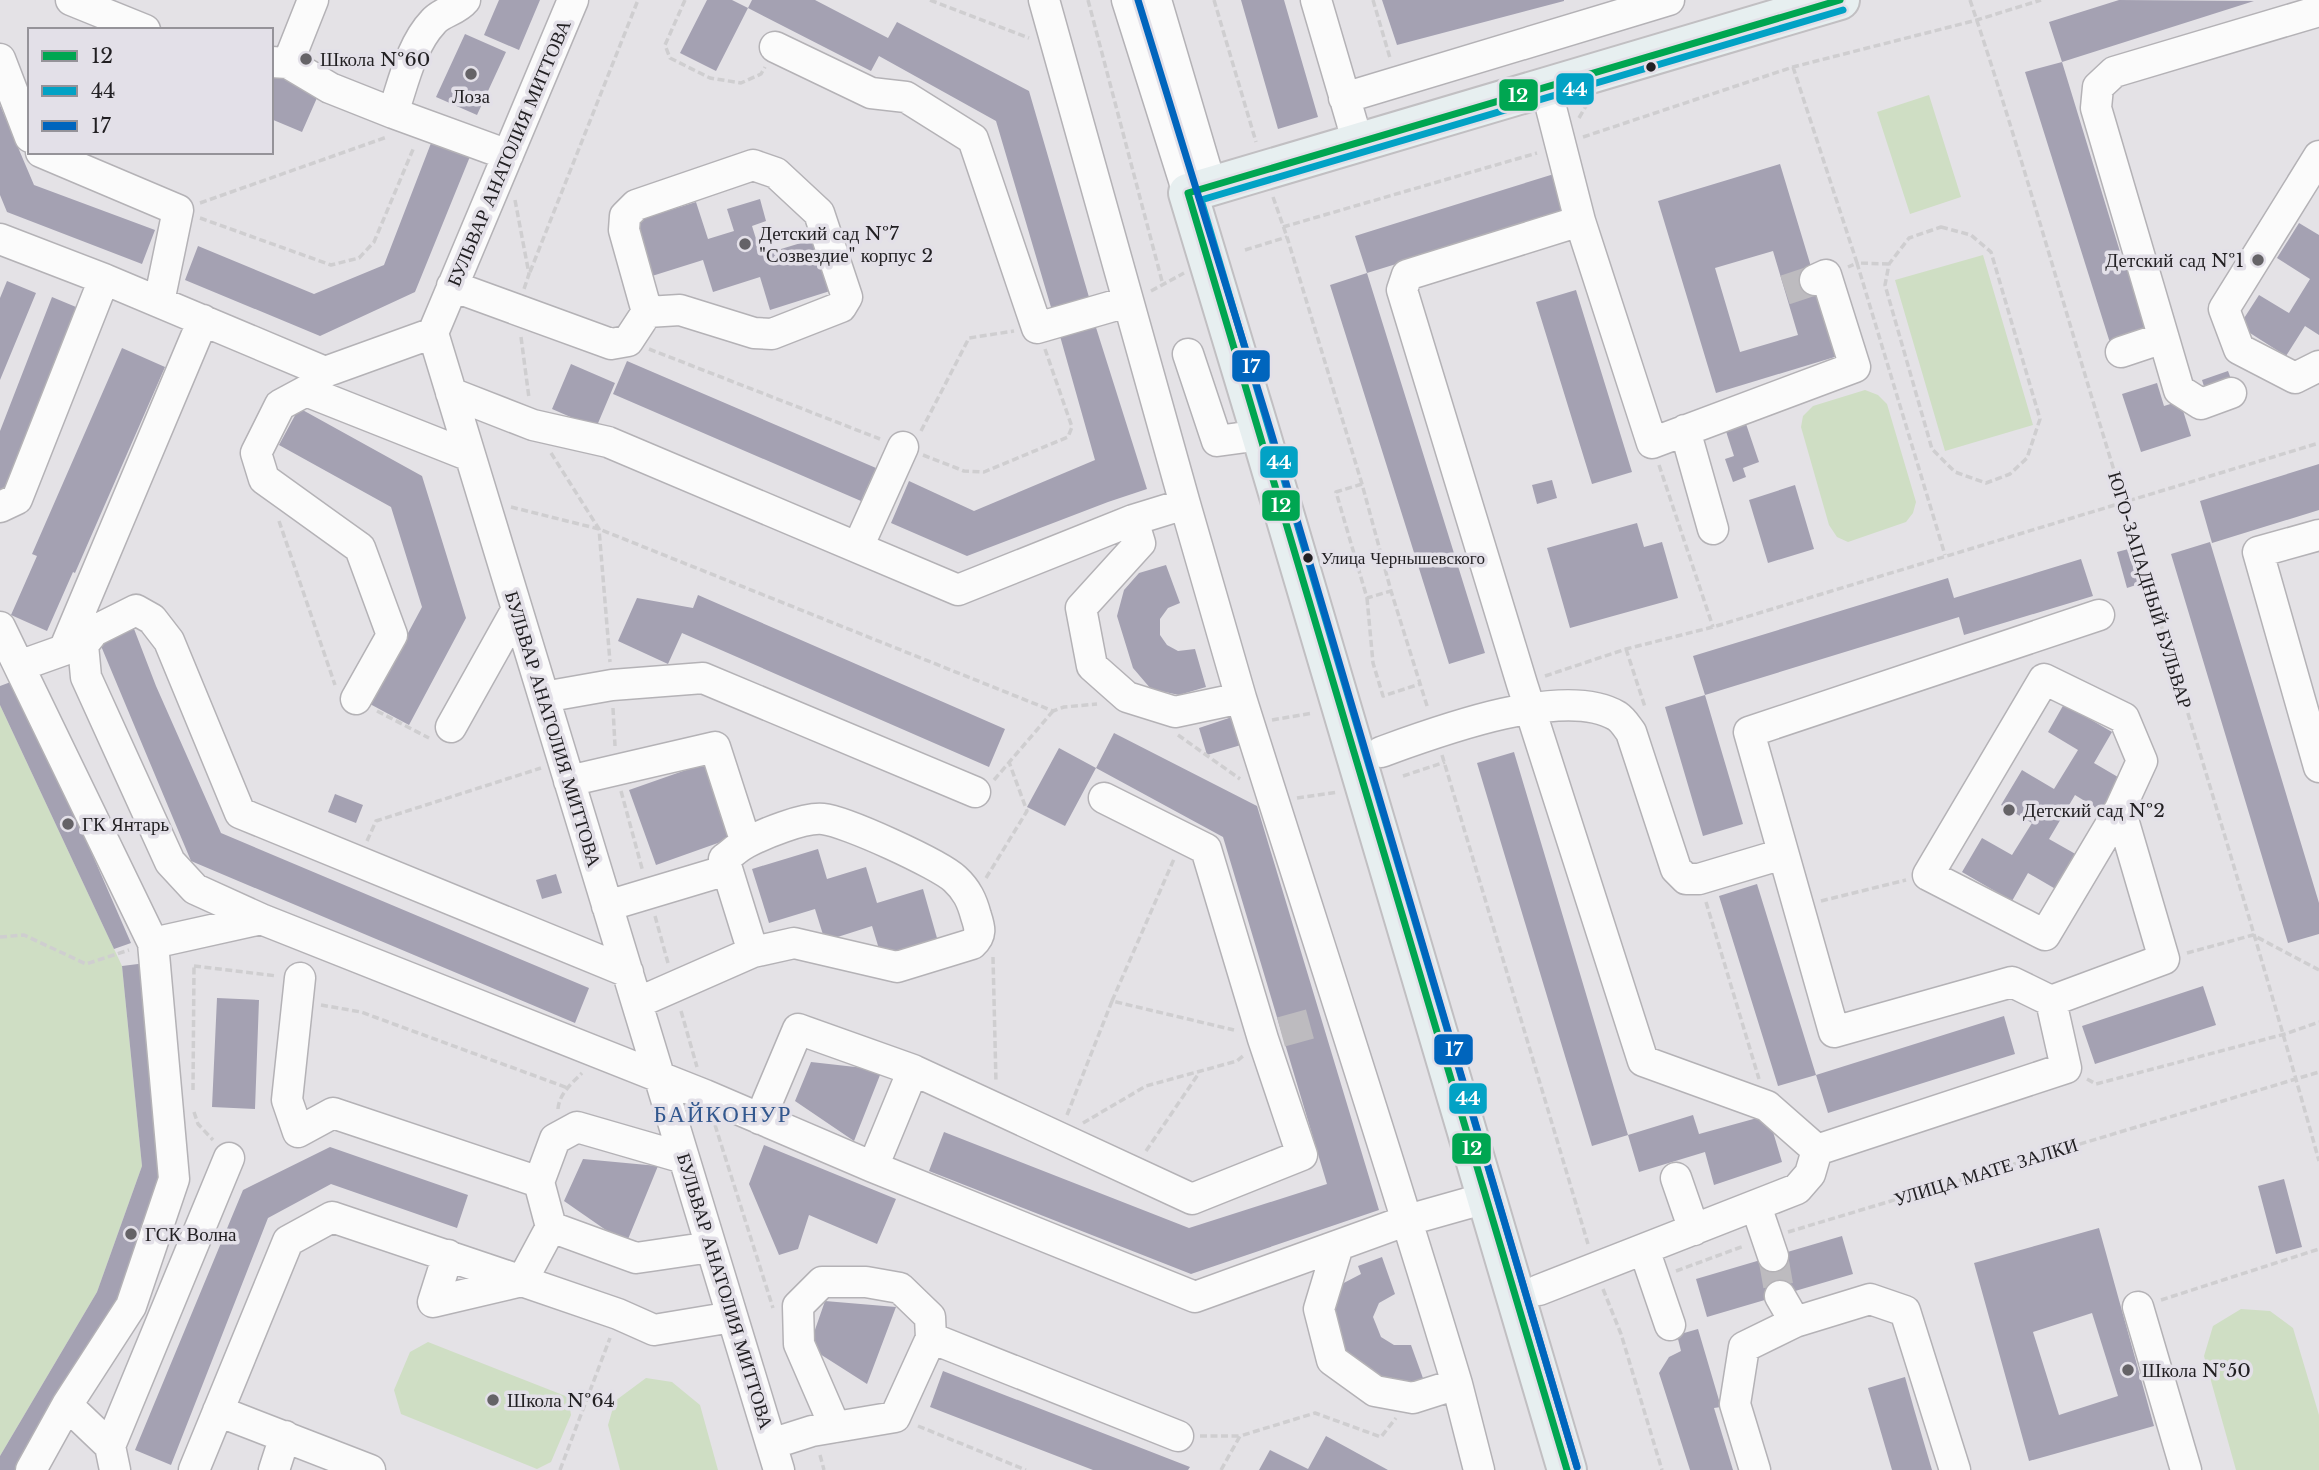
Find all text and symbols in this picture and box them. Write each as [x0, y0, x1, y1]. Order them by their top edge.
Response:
street label: БУЛЬВАР АНАТОЛИЯ МИТТОВА [442, 16, 576, 290]
legend [28, 28, 273, 154]
text: 12 [91, 43, 113, 69]
place label: Школа №60 [320, 48, 430, 71]
marker: Школа №60 [298, 51, 314, 67]
unlabelled marker [1644, 60, 1658, 74]
marker: Лоза [463, 66, 479, 82]
line badge: 44 [1555, 72, 1595, 106]
text: 44 [91, 78, 116, 104]
line badge: 12 [1498, 78, 1539, 112]
text: 44 [1562, 78, 1588, 101]
text: 12 [1508, 84, 1528, 107]
place label: Лоза [452, 85, 490, 108]
text: 17 [91, 113, 111, 139]
place label: Детский сад №7 "Созвездие" корпус 2 [759, 222, 933, 267]
marker: Детский сад №7 "Созвездие" корпус 2 [737, 236, 753, 252]
place label: Детский сад №1 [2105, 249, 2244, 272]
marker: Детский сад №1 [2250, 252, 2266, 268]
line badge: 17 [1231, 349, 1271, 383]
text: 17 [1242, 355, 1261, 378]
line badge: 44 [1259, 445, 1299, 479]
text: 44 [1266, 451, 1292, 474]
street label: ЮГО-ЗАПАДНЫЙ БУЛЬВАР [2103, 469, 2197, 711]
line badge: 12 [1261, 489, 1301, 522]
text: 12 [1271, 494, 1291, 517]
place label: Улица Чернышевского [1321, 548, 1485, 569]
marker: Улица Чернышевского [1301, 551, 1315, 565]
street label: БУЛЬВАР АНАТОЛИЯ МИТТОВА [500, 588, 606, 870]
place label: Детский сад №2 [2023, 799, 2165, 822]
marker: Детский сад №2 [2001, 802, 2017, 818]
place label: ГК Янтарь [82, 813, 169, 836]
marker: ГК Янтарь [60, 816, 76, 832]
line badge: 17 [1433, 1033, 1474, 1066]
text: 17 [1445, 1038, 1464, 1061]
line badge: 44 [1448, 1082, 1488, 1115]
text: 44 [1455, 1087, 1481, 1110]
district label: БАЙКОНУР [653, 1100, 793, 1128]
line badge: 12 [1451, 1132, 1492, 1165]
street label: УЛИЦА МАТЕ ЗАЛКИ [1891, 1133, 2081, 1211]
text: 12 [1462, 1137, 1482, 1160]
street label: БУЛЬВАР АНАТОЛИЯ МИТТОВА [672, 1150, 778, 1432]
place label: ГСК Волна [145, 1223, 237, 1246]
marker: ГСК Волна [123, 1226, 139, 1242]
place label: Школа №50 [2142, 1359, 2251, 1382]
marker: Школа №50 [2120, 1362, 2136, 1378]
place label: Школа №64 [507, 1389, 615, 1412]
marker: Школа №64 [485, 1392, 501, 1408]

